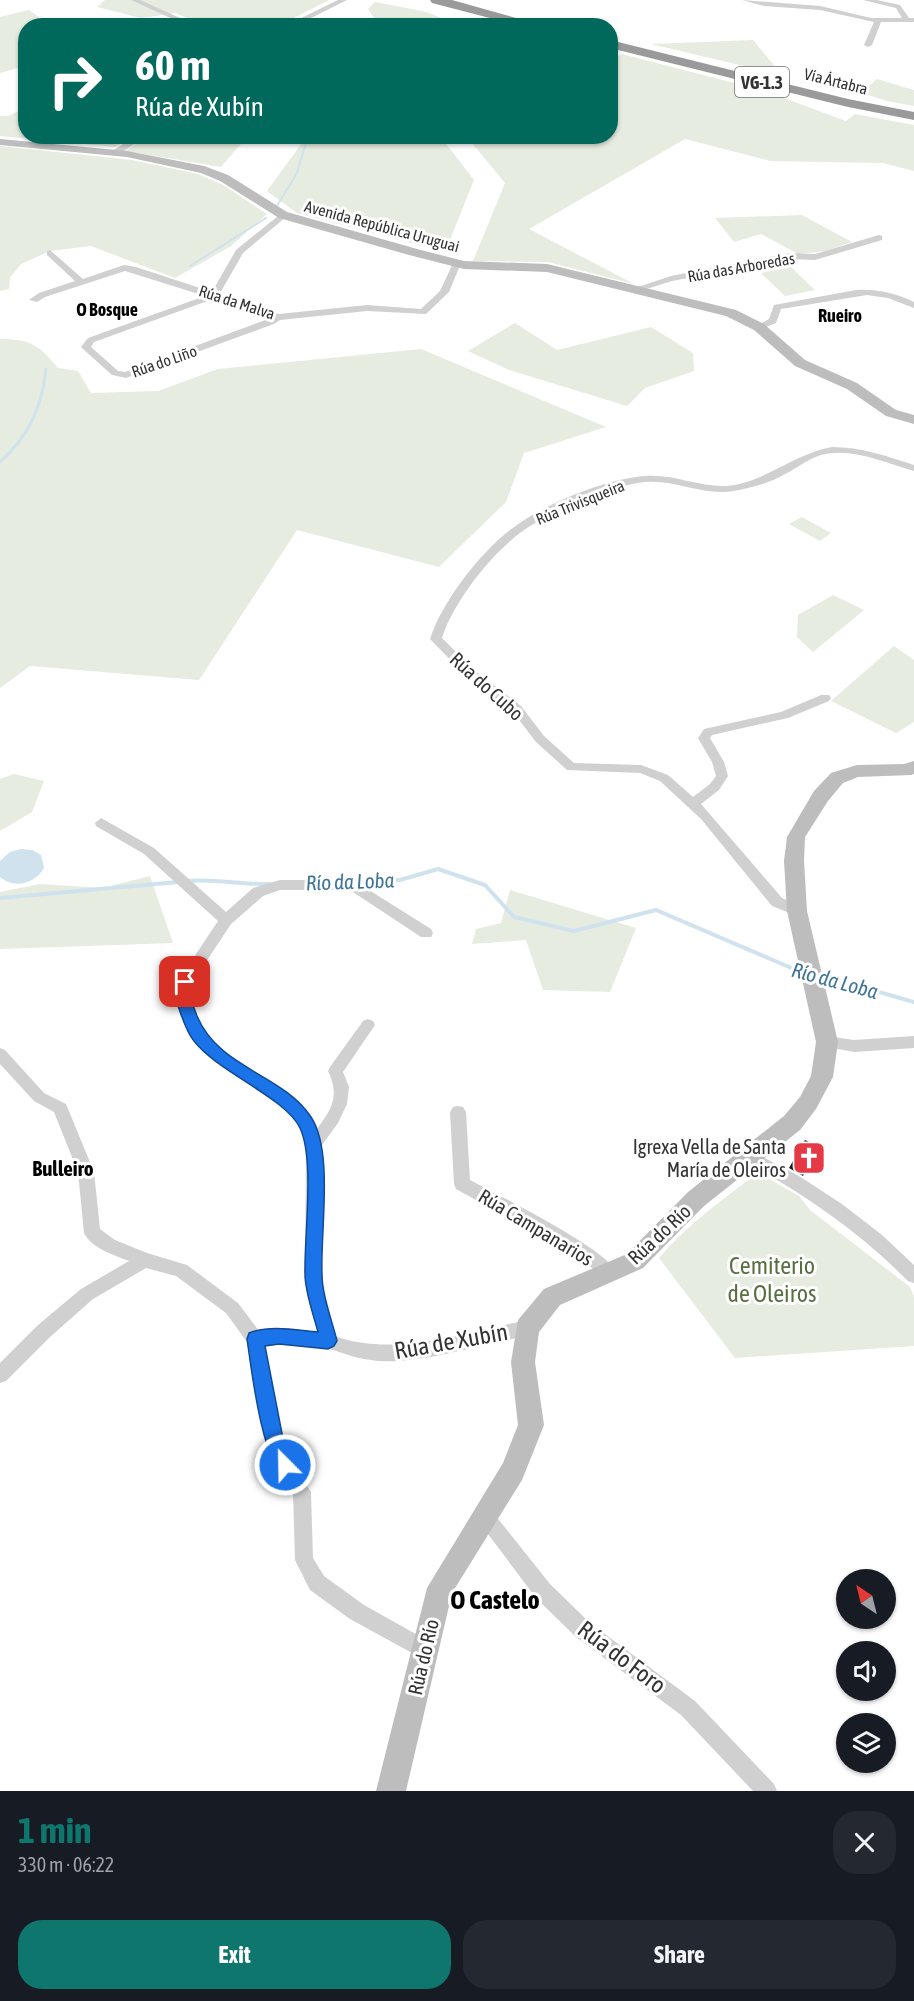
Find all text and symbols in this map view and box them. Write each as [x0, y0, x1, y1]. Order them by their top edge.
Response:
text: 60 m [135, 41, 210, 89]
icon: right [36, 42, 114, 120]
street label: Vía Ártabra [802, 64, 870, 98]
road number: VG-1.3 [735, 67, 789, 97]
text: Rúa de Xubín [135, 91, 264, 122]
street label: Avenida República Uruguai [302, 197, 461, 256]
street label: Rúa das Arboredas [686, 249, 796, 285]
street label: Rúa da Malva [197, 281, 277, 323]
district label: O Bosque [76, 299, 138, 320]
district label: Rueiro [818, 305, 862, 326]
street label: Rúa do Liño [129, 341, 199, 381]
street label: Rúa Trivisqueira [533, 476, 627, 529]
street label: Rúa do Cubo [446, 647, 528, 725]
water label: Río da Loba [305, 867, 395, 895]
pin [159, 956, 210, 1007]
water label: Río da Loba [789, 957, 881, 1003]
icon: arrive [168, 965, 201, 998]
place label: Igrexa Vella de Santa María de Oleiros [633, 1135, 786, 1181]
church icon: Igrexa Vella de Santa María de Oleiros [791, 1140, 827, 1176]
district label: Bulleiro [32, 1156, 94, 1180]
street label: Rúa Campanarios [475, 1184, 597, 1270]
street label: Rúa do Río [623, 1199, 695, 1269]
park label: Cemiterio de Oleiros [728, 1252, 816, 1307]
street label: Rúa de Xubín [392, 1318, 510, 1364]
position arrow [253, 1433, 317, 1497]
north arrow [836, 1569, 896, 1629]
map controls [836, 1569, 896, 1773]
district label: O Castelo [450, 1585, 540, 1615]
street label: Rúa do Foro [573, 1615, 671, 1699]
street label: Rúa do Río [403, 1617, 443, 1697]
button: sound [836, 1641, 896, 1701]
button: layers [836, 1713, 896, 1773]
text: 1 min [18, 1809, 92, 1851]
button: close [833, 1811, 896, 1874]
text: 330 m · 06:22 [18, 1853, 114, 1876]
button: Exit [18, 1920, 451, 1989]
button: Share [463, 1920, 896, 1989]

